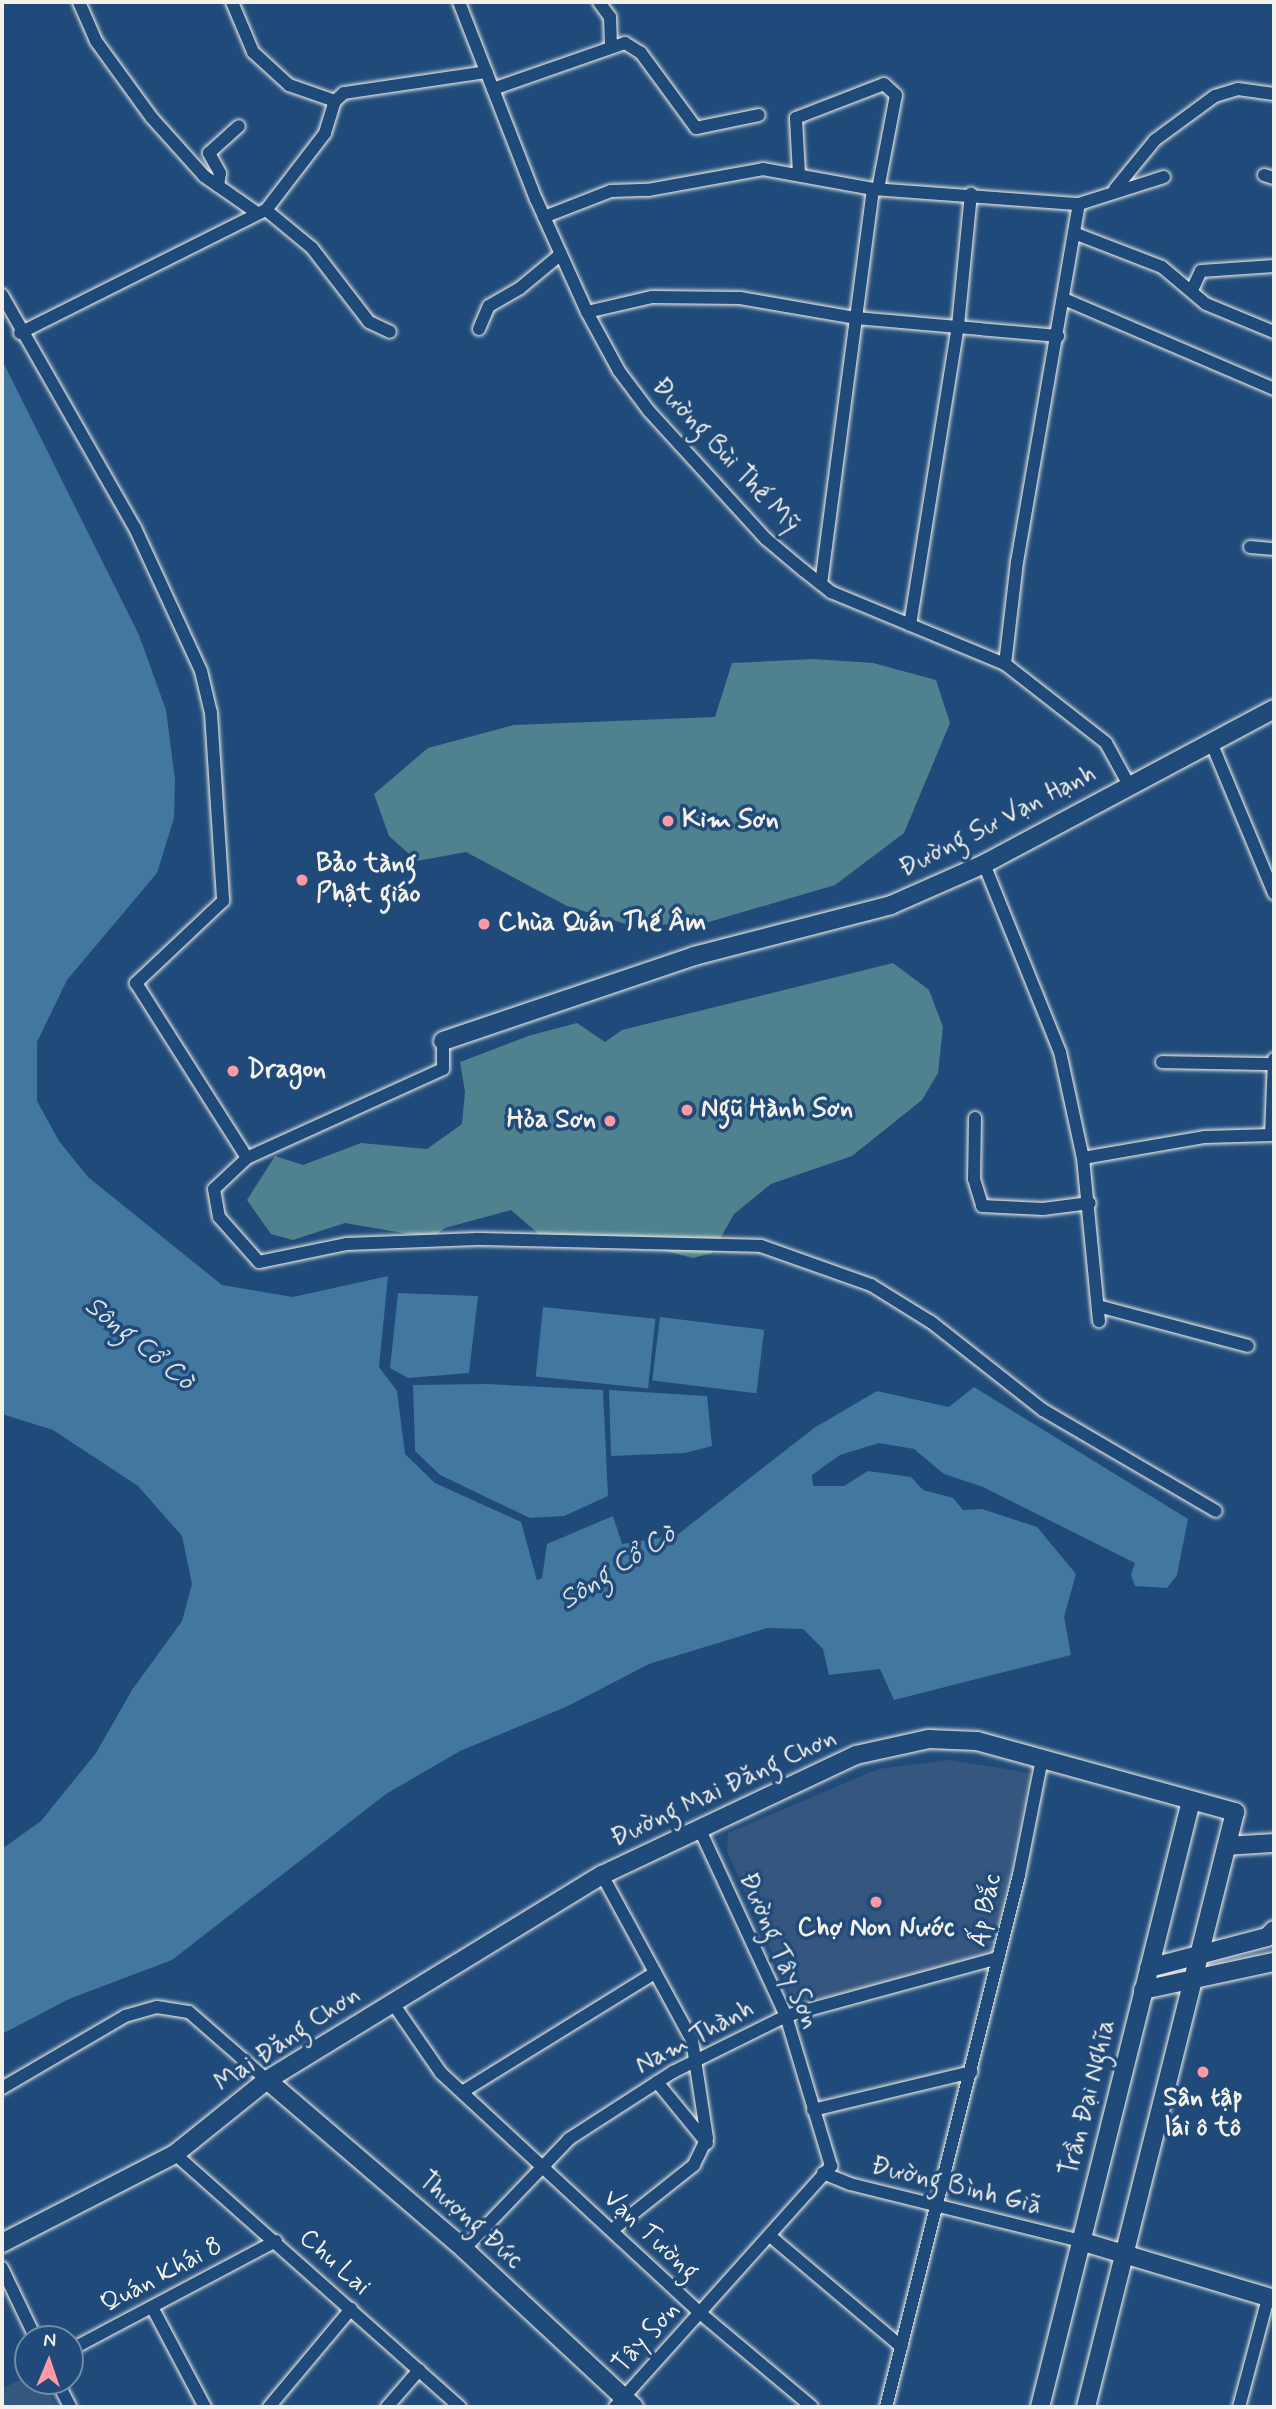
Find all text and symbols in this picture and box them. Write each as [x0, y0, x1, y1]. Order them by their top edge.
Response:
street label: Đường Bùi Thế Mỹ [645, 372, 805, 540]
street label: Đường Sư Vạn Hạnh [893, 758, 1103, 886]
place label: Kim Sơn [682, 805, 779, 837]
marker: Kim Sơn [660, 813, 676, 829]
place label: Bảo tàng Phật giáo [316, 849, 420, 910]
marker: Bảo tàng Phật giáo [294, 872, 310, 888]
place label: Chùa Quán Thế Âm [498, 908, 709, 940]
marker: Chùa Quán Thế Âm [476, 916, 492, 932]
place label: Dragon [247, 1055, 326, 1087]
marker: Dragon [225, 1063, 241, 1079]
place label: Ngũ Hành Sơn [701, 1094, 853, 1126]
marker: Ngũ Hành Sơn [679, 1102, 695, 1118]
place label: Hỏa Sơn [507, 1105, 596, 1137]
marker: Hỏa Sơn [602, 1113, 618, 1129]
water label: Sông Cổ Cò [77, 1289, 201, 1399]
water label: Sông Cổ Cò [553, 1518, 683, 1618]
street label: Đường Mai Đăng Chơn [604, 1722, 844, 1856]
street label: Đường Tây Sơn [731, 1868, 825, 2034]
street label: Ấp Bắc [962, 1870, 1010, 1950]
marker: Chợ Non Nước [868, 1894, 884, 1910]
place label: Chợ Non Nước [797, 1913, 955, 1945]
street label: Mai Đăng Chơn [208, 1979, 368, 2101]
street label: Nam Thành [631, 1994, 759, 2082]
street label: Trần Đại Nghĩa [1055, 2017, 1123, 2179]
marker: Sân tập lái ô tô [1195, 2064, 1211, 2080]
place label: Sân tập lái ô tô [1161, 2083, 1245, 2144]
street label: Đường Bình Giã [868, 2151, 1044, 2223]
street label: Thượng Đức [411, 2166, 529, 2276]
street label: Vạn Tường [597, 2185, 703, 2287]
street label: Chu Lai [292, 2223, 376, 2303]
street label: Quán Khái 8 [95, 2230, 229, 2322]
street label: Tây Sơn [606, 2295, 688, 2381]
north arrow [14, 2325, 84, 2395]
text: N [43, 2328, 56, 2353]

